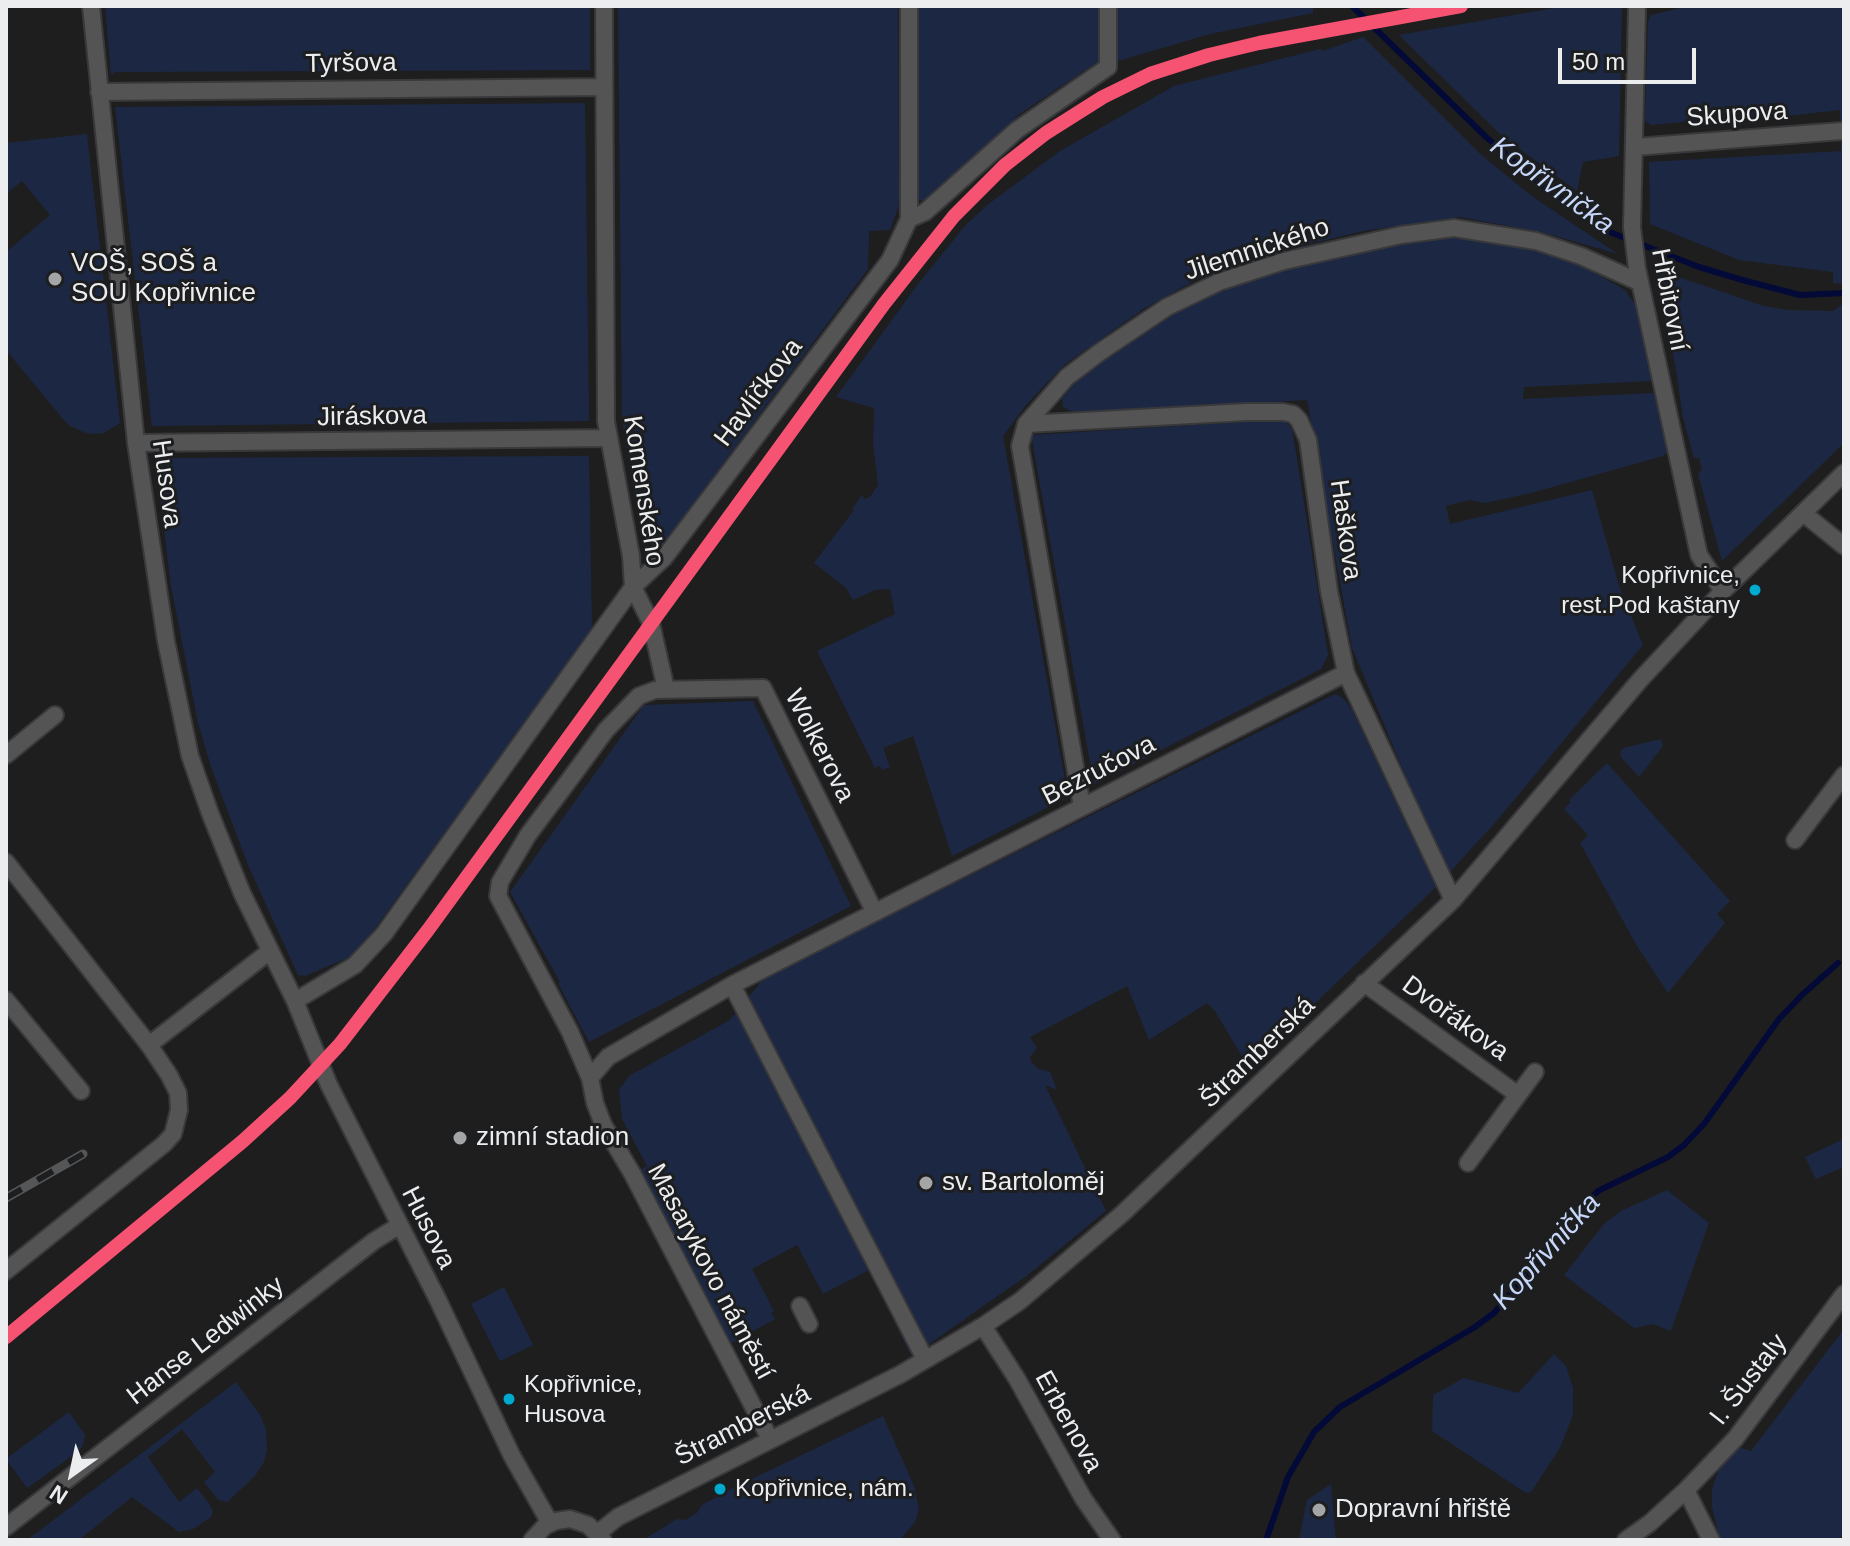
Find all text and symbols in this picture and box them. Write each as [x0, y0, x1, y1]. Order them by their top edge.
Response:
scale bar [1562, 32, 1700, 82]
street label: Tyršova [305, 48, 397, 80]
text: 50 m [1572, 48, 1625, 75]
street label: Skupova [1685, 96, 1789, 134]
water label: Kopřivnička [1484, 130, 1620, 242]
street label: Jilemnického [1181, 212, 1333, 288]
street label: Hřbitovní [1644, 246, 1694, 354]
place label: VOŠ, SOŠ a SOU Kopřivnice [71, 248, 256, 310]
marker: VOŠ, SOŠ a SOU Kopřivnice [46, 270, 64, 288]
street label: Havlíčkova [708, 333, 810, 453]
street label: Jiráskova [317, 400, 427, 434]
street label: Komenského [616, 414, 670, 568]
street label: Husova [144, 438, 188, 530]
street label: Haškova [1323, 478, 1367, 582]
place label: Kopřivnice, rest.Pod kaštany [1561, 562, 1740, 618]
marker: Kopřivnice, rest.Pod kaštany [1747, 582, 1763, 598]
street label: Wolkerova [777, 684, 861, 808]
street label: Bezručova [1037, 729, 1161, 813]
street label: Dvořákova [1396, 970, 1514, 1068]
street label: Štramberská [1194, 991, 1322, 1115]
place label: zimní stadion [476, 1122, 629, 1154]
marker: zimní stadion [451, 1129, 469, 1147]
street label: Masarykovo náměstí [640, 1159, 780, 1385]
place label: sv. Bartoloměj [942, 1167, 1105, 1199]
marker: sv. Bartoloměj [917, 1174, 935, 1192]
street label: Husova [394, 1182, 462, 1274]
water label: Kopřivnička [1486, 1187, 1608, 1317]
street label: Hanse Ledwinky [121, 1270, 291, 1412]
street label: I. Šustaly [1704, 1328, 1794, 1432]
street label: Erbenova [1027, 1366, 1109, 1478]
place label: Kopřivnice, Husova [524, 1371, 643, 1427]
street label: Štramberská [670, 1379, 816, 1473]
marker: Kopřivnice, Husova [501, 1391, 517, 1407]
north arrow [32, 1434, 112, 1514]
place label: Kopřivnice, nám. [735, 1475, 914, 1503]
text: N [45, 1480, 72, 1509]
marker: Kopřivnice, nám. [712, 1481, 728, 1497]
place label: Dopravní hřiště [1335, 1494, 1511, 1526]
marker: Dopravní hřiště [1310, 1501, 1328, 1519]

